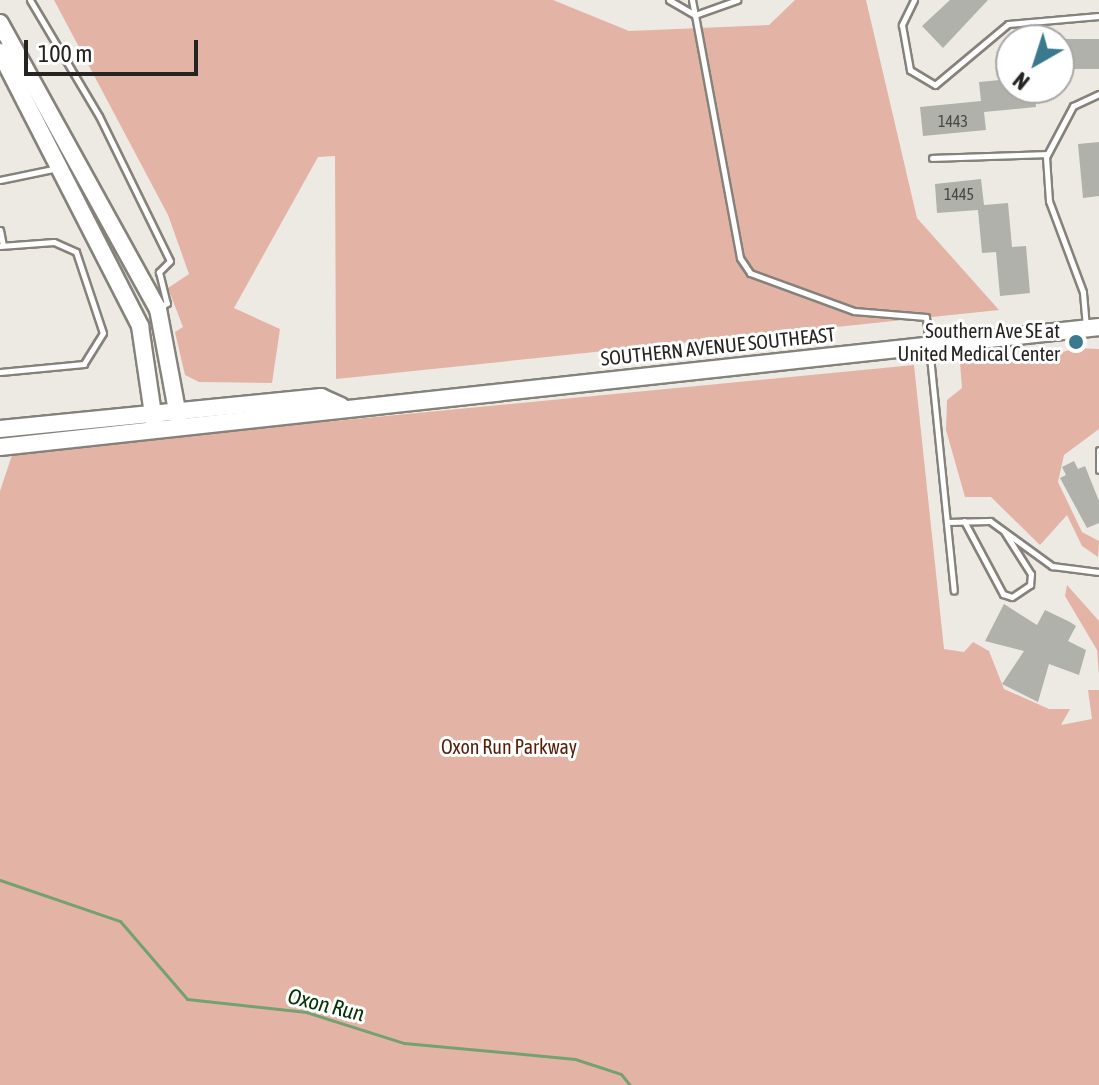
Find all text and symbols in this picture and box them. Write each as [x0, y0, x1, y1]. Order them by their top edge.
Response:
scale bar [28, 24, 202, 74]
north arrow [995, 24, 1075, 104]
text: 100 m [38, 40, 92, 67]
text: N [1008, 67, 1034, 95]
house number: 1443 [938, 111, 968, 131]
house number: 1445 [944, 184, 974, 204]
place label: Southern Ave SE at United Medical Center [898, 318, 1060, 365]
street label: SOUTHERN AVENUE SOUTHEAST [600, 322, 836, 370]
marker: Southern Ave SE at United Medical Center [1067, 333, 1085, 351]
park label: Oxon Run Parkway [441, 734, 577, 758]
water label: Oxon Run [285, 983, 367, 1027]

